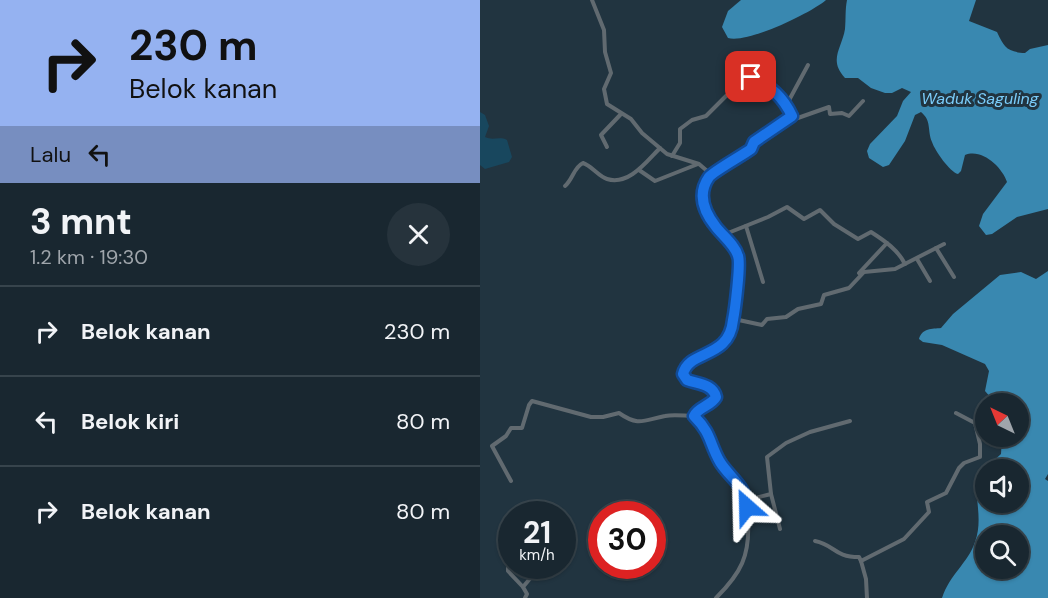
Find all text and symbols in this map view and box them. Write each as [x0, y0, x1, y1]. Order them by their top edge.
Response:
text: 230 m [129, 18, 258, 73]
icon: right [30, 24, 108, 102]
pin [725, 51, 776, 102]
icon: arrive [734, 60, 767, 93]
text: Belok kanan [129, 71, 277, 106]
water label: Waduk Saguling [921, 88, 1040, 109]
icon: left [83, 138, 116, 171]
text: Lalu [30, 140, 71, 169]
text: 3 mnt [30, 198, 132, 245]
button: close [387, 203, 450, 266]
text: 1.2 km · 19:30 [30, 244, 148, 270]
icon: right [30, 315, 63, 348]
text: Belok kanan [81, 317, 211, 346]
text: 230 m [384, 317, 450, 346]
north arrow [975, 393, 1029, 447]
map controls [975, 393, 1029, 579]
icon: left [30, 405, 63, 438]
text: Belok kiri [81, 407, 179, 436]
text: 80 m [396, 407, 450, 436]
button: sound [975, 459, 1029, 513]
position arrow [715, 475, 779, 539]
icon: right [30, 495, 63, 528]
text: Belok kanan [81, 497, 211, 526]
text: 80 m [396, 497, 450, 526]
speed limit sign: 30 [588, 501, 666, 579]
text: 21 [523, 513, 551, 552]
button: search [975, 525, 1029, 579]
text: km/h [519, 545, 555, 565]

